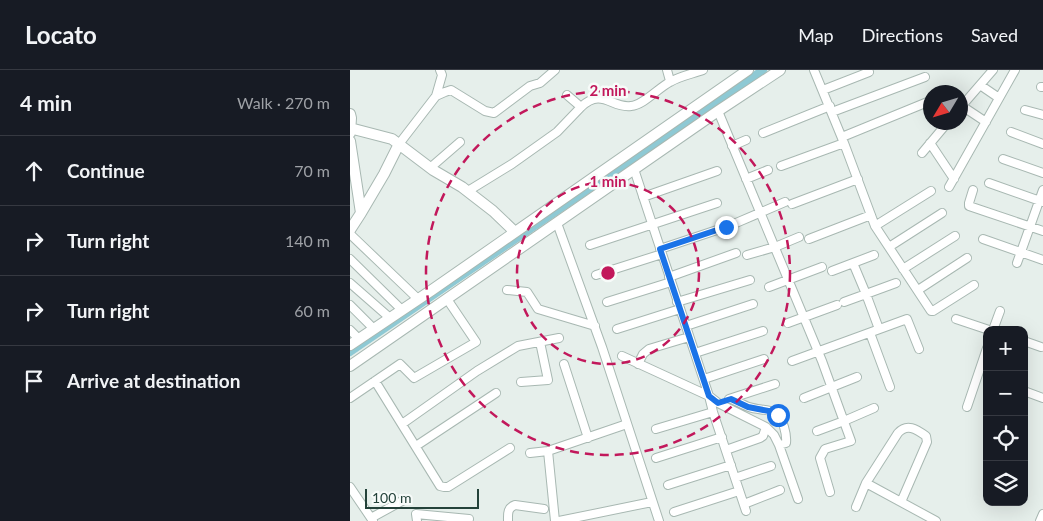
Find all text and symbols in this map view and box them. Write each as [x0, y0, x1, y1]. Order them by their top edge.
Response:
text: Locato [25, 20, 97, 49]
text: Map [798, 24, 834, 46]
text: Directions [862, 24, 943, 46]
text: Saved [971, 24, 1018, 46]
text: 2 min [589, 81, 627, 99]
north arrow [923, 85, 968, 130]
text: 4 min [20, 90, 72, 115]
text: Walk · 270 m [237, 93, 330, 112]
icon: ahead [20, 157, 48, 185]
text: Continue [67, 159, 145, 182]
text: 70 m [294, 161, 330, 180]
text: 1 min [589, 172, 627, 190]
route end [715, 216, 738, 239]
icon: right [20, 227, 48, 255]
text: Turn right [67, 229, 149, 252]
text: 140 m [285, 231, 330, 250]
centre of rings [599, 264, 617, 282]
icon: right [20, 297, 48, 325]
text: Turn right [67, 299, 149, 322]
text: 60 m [294, 301, 330, 320]
map controls [983, 326, 1028, 506]
button: + [983, 326, 1028, 371]
icon: arrive [20, 367, 48, 395]
text: Arrive at destination [67, 369, 240, 392]
button: − [983, 371, 1028, 416]
route start [767, 404, 790, 427]
button: locate [983, 416, 1028, 461]
button: layers [983, 461, 1028, 506]
scale bar [365, 486, 479, 509]
text: 100 m [372, 489, 411, 506]

